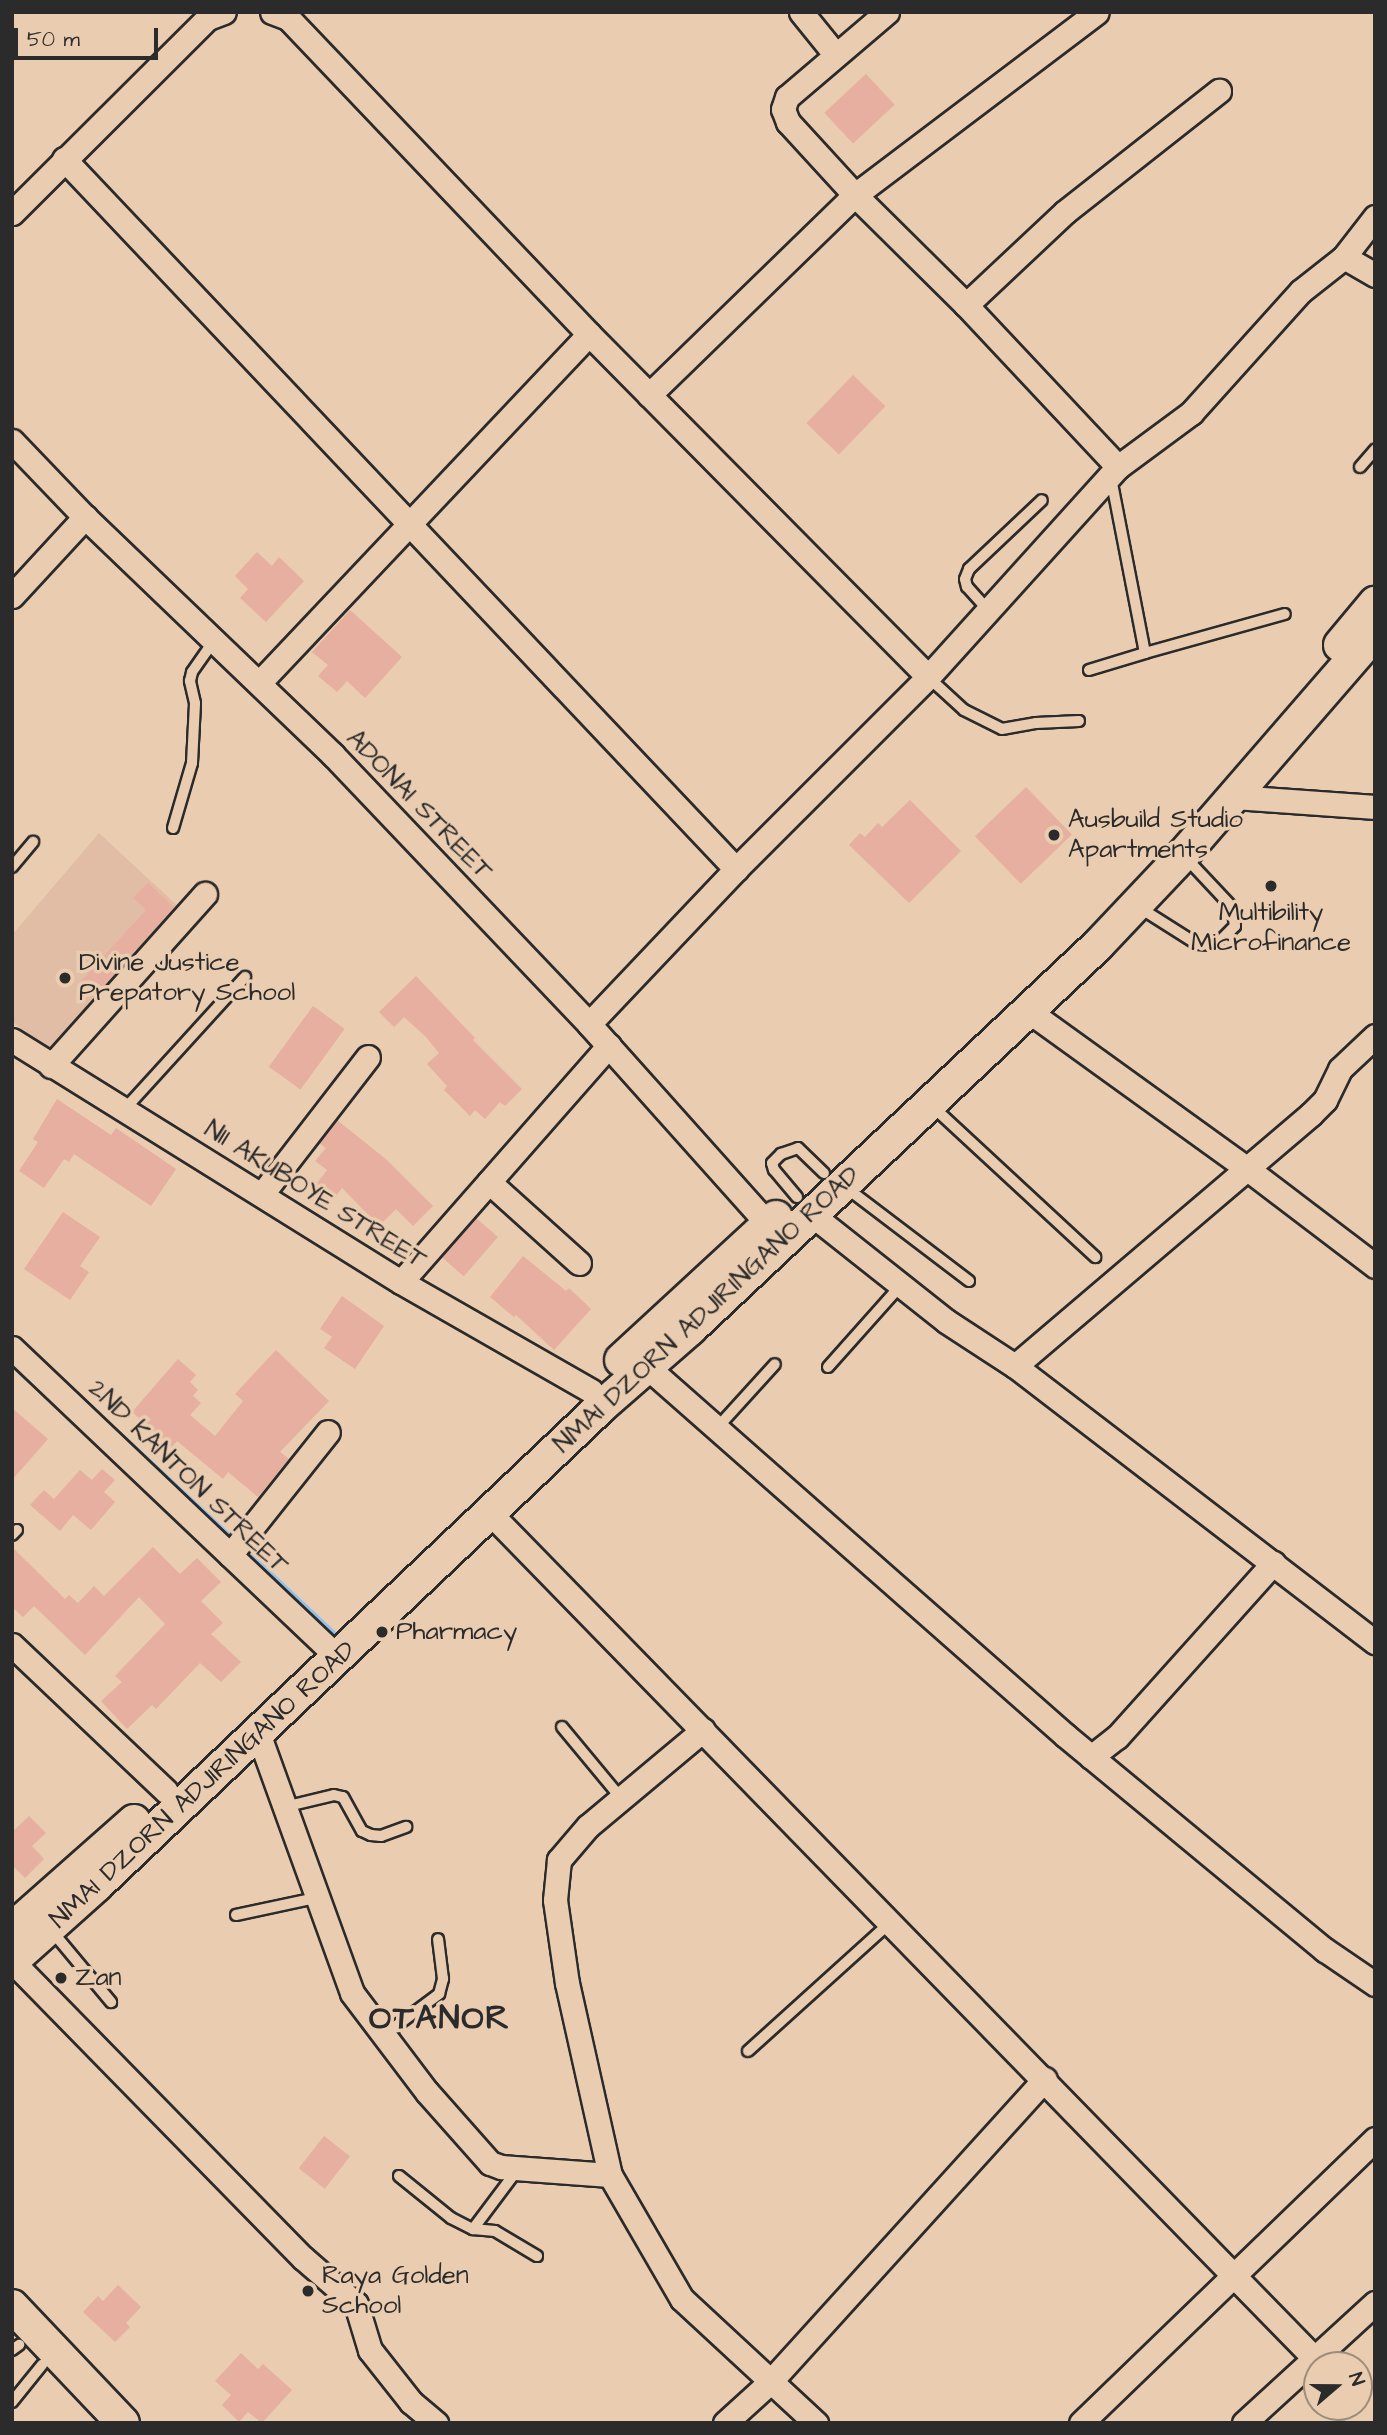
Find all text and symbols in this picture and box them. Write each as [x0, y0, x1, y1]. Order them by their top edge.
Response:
scale bar [18, 14, 161, 58]
text: 50 m [27, 25, 80, 54]
street label: ADONAI STREET [339, 723, 499, 887]
place label: Ausbuild Studio Apartments [1068, 804, 1243, 866]
marker: Ausbuild Studio Apartments [1046, 827, 1062, 843]
marker: Multibility Microfinance [1263, 878, 1279, 894]
place label: Multibility Microfinance [1191, 897, 1351, 958]
place label: Divine Justice Prepatory School [79, 947, 295, 1009]
marker: Divine Justice Prepatory School [57, 970, 73, 986]
street label: NII AKUBOYE STREET [198, 1114, 432, 1276]
street label: NMAI DZORN ADJIRINGANO ROAD [548, 1160, 866, 1460]
street label: 2ND KANTON STREET [82, 1373, 294, 1581]
place label: Pharmacy [396, 1616, 517, 1648]
marker: Pharmacy [374, 1624, 390, 1640]
street label: NMAI DZORN ADJIRINGANO ROAD [44, 1635, 362, 1935]
place label: Zan [75, 1962, 122, 1994]
marker: Zan [53, 1970, 69, 1986]
district label: OTANOR [370, 1999, 510, 2039]
place label: Raya Golden School [322, 2260, 469, 2322]
marker: Raya Golden School [300, 2283, 316, 2299]
north arrow [1303, 2351, 1373, 2421]
text: N [1342, 2369, 1371, 2390]

